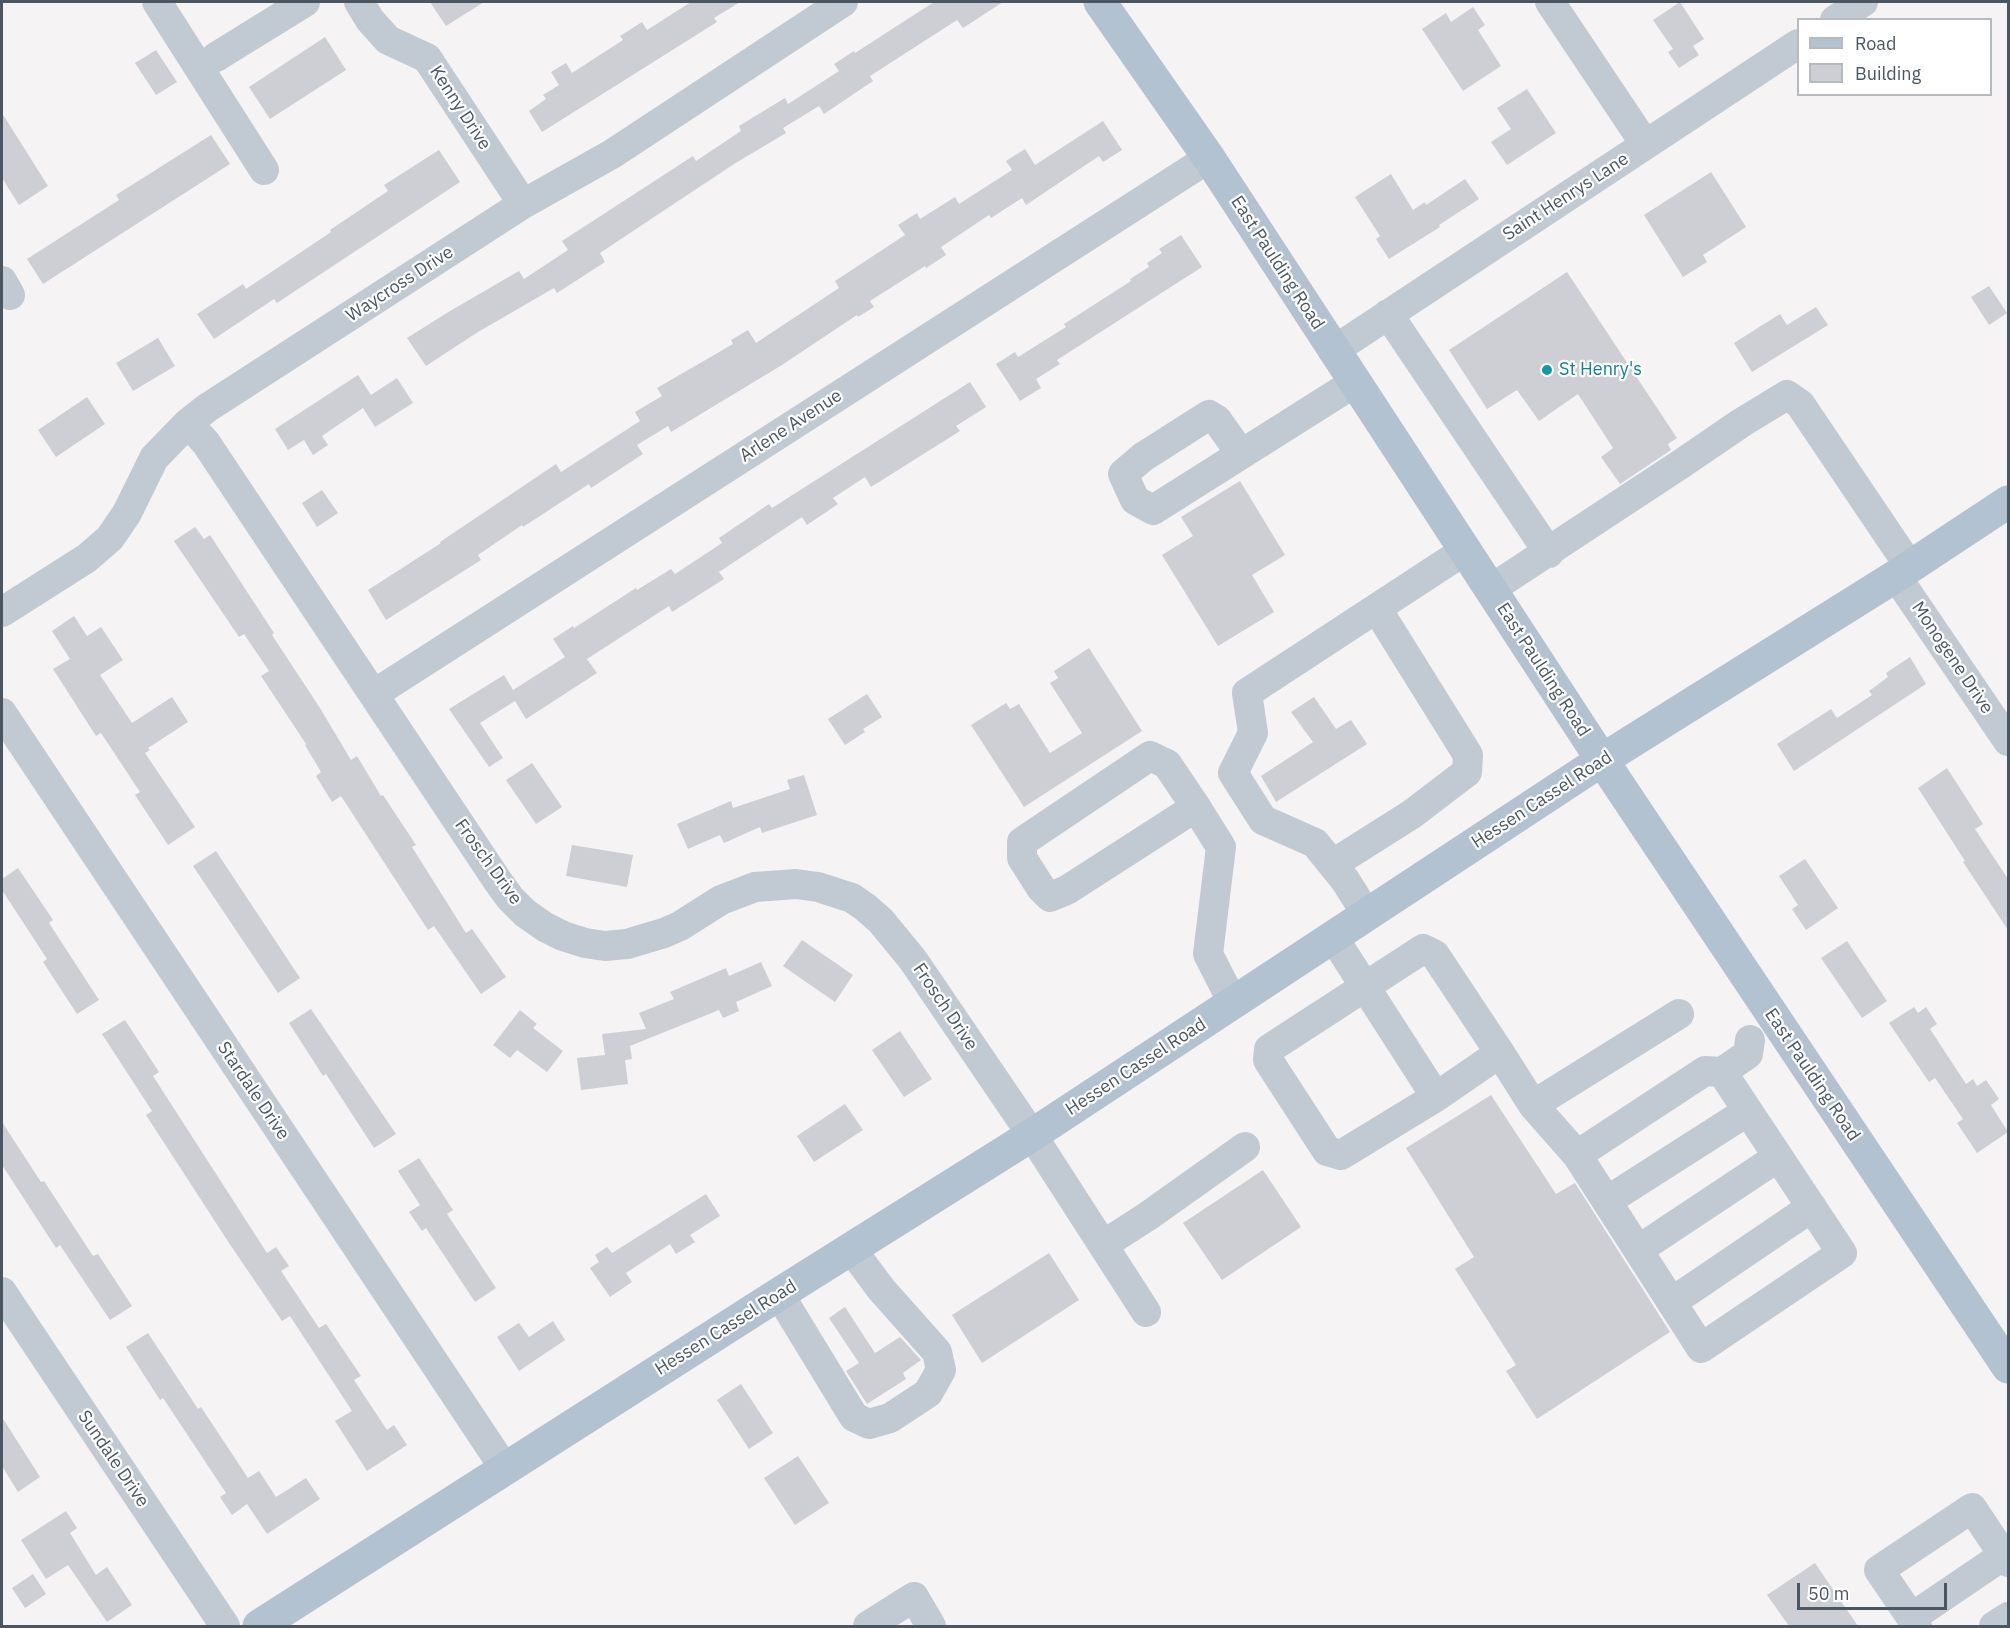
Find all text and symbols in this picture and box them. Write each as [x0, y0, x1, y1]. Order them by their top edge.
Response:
legend [1797, 18, 1992, 96]
text: Road [1855, 32, 1896, 55]
street label: Kenny Drive [425, 62, 495, 154]
text: Building [1855, 62, 1921, 85]
street label: Saint Henrys Lane [1499, 148, 1633, 246]
street label: East Paulding Road [1226, 192, 1328, 334]
street label: Waycross Drive [342, 241, 458, 327]
place label: St Henry's [1559, 359, 1642, 381]
marker: St Henry's [1540, 363, 1554, 377]
street label: Arlene Avenue [736, 385, 846, 467]
street label: Monogene Drive [1907, 598, 1997, 718]
street label: East Paulding Road [1492, 599, 1594, 741]
street label: Hessen Cassel Road [1468, 747, 1616, 853]
street label: Frosch Drive [450, 815, 526, 909]
street label: Frosch Drive [908, 959, 982, 1055]
street label: East Paulding Road [1760, 1005, 1864, 1145]
street label: Hessen Cassel Road [1062, 1014, 1210, 1120]
street label: Stardale Drive [212, 1038, 294, 1144]
street label: Hessen Cassel Road [651, 1276, 801, 1380]
street label: Sundale Drive [73, 1407, 153, 1511]
scale bar [1800, 1571, 1950, 1609]
text: 50 m [1808, 1582, 1850, 1605]

